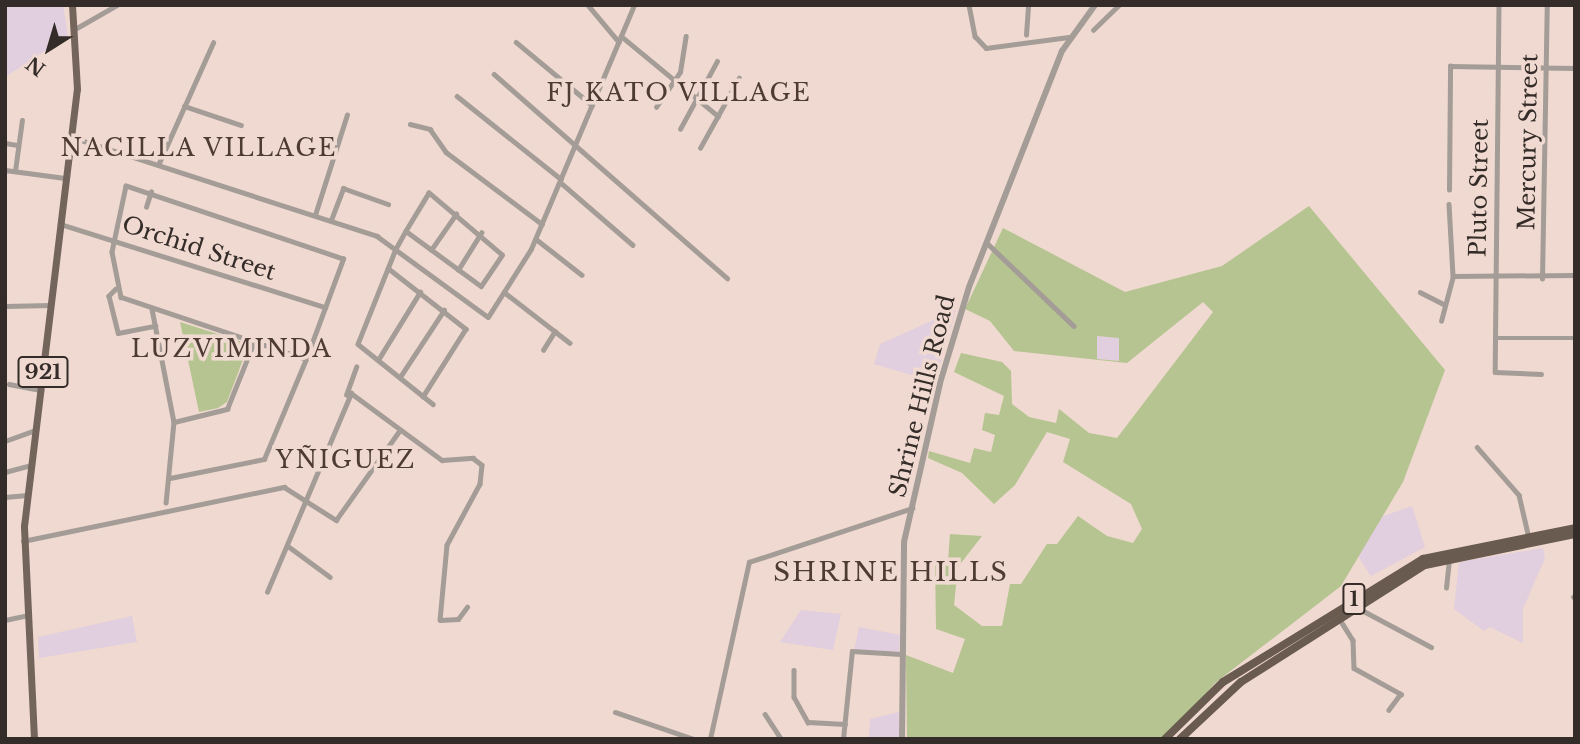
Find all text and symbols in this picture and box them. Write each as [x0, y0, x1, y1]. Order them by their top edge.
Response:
north arrow [14, 14, 84, 84]
text: N [22, 52, 50, 81]
street label: Mercury Street [1513, 53, 1543, 231]
district label: FJ KATO VILLAGE [548, 79, 810, 107]
street label: Pluto Street [1464, 119, 1494, 257]
district label: NACILLA VILLAGE [61, 134, 337, 162]
street label: Orchid Street [119, 210, 279, 286]
street label: Shrine Hills Road [884, 292, 960, 500]
district label: LUZVIMINDA [132, 335, 332, 363]
road number: 921 [17, 354, 69, 390]
district label: YÑIGUEZ [277, 446, 415, 474]
district label: SHRINE HILLS [775, 557, 1007, 589]
road number: 1 [1342, 582, 1366, 616]

